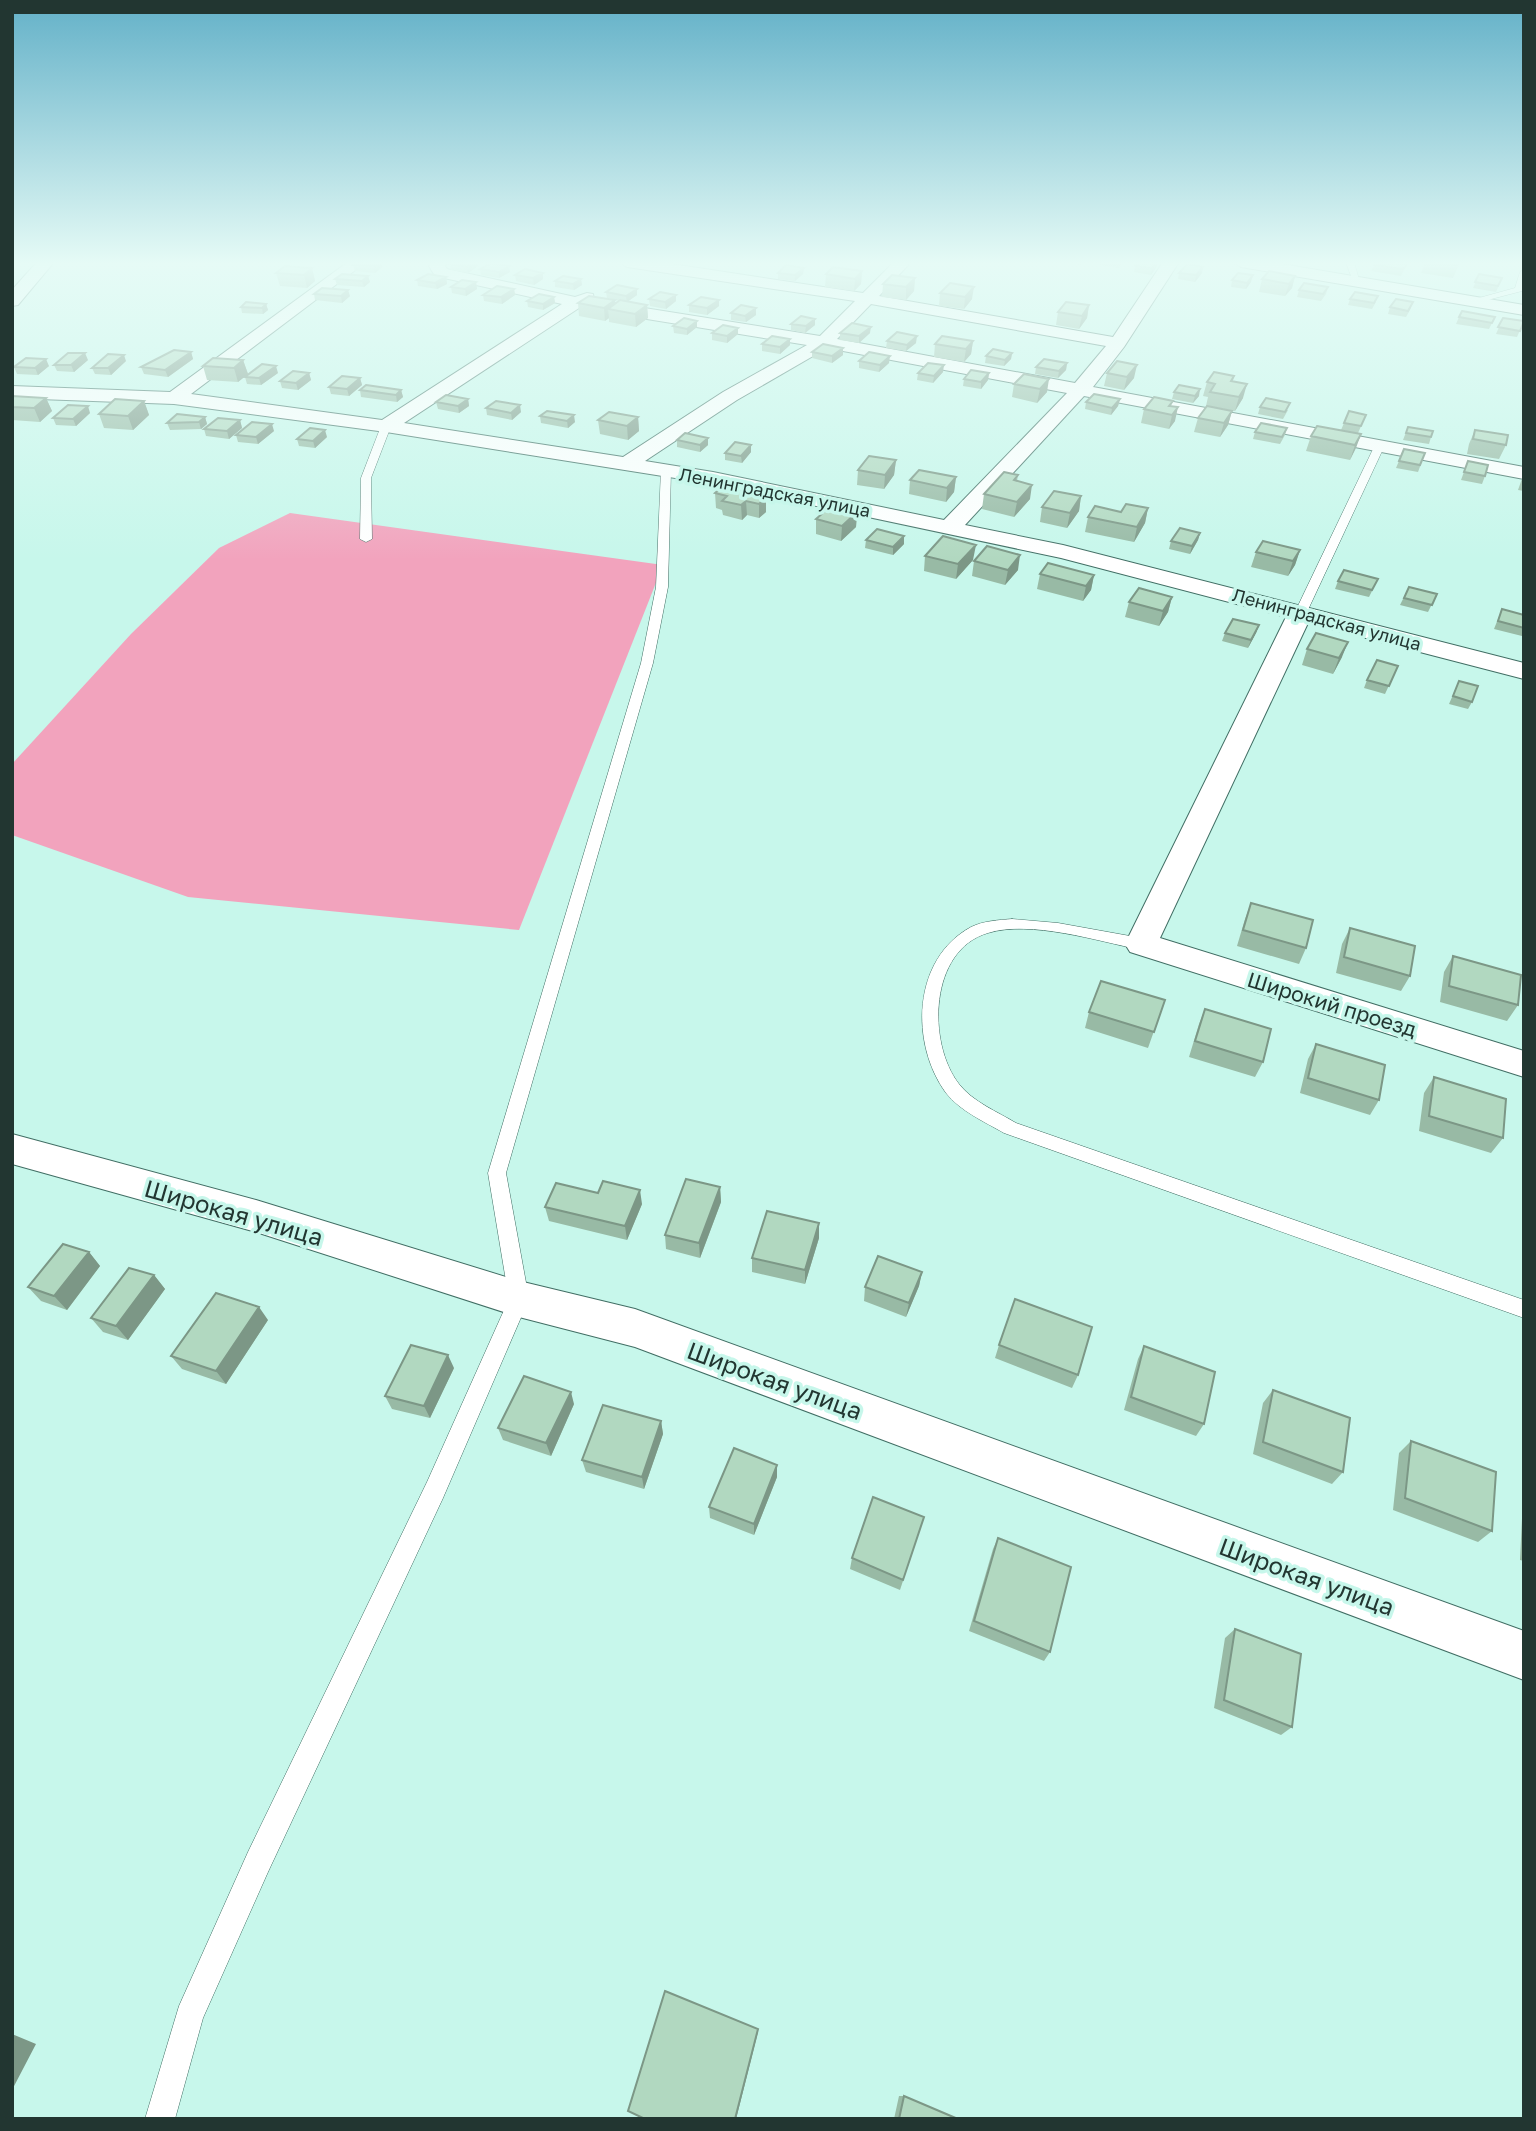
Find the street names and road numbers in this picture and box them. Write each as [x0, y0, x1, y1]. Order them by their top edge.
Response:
street label: Ленинградская улица [678, 463, 872, 521]
street label: Ленинградская улица [1230, 583, 1424, 655]
street label: Широкий проезд [1244, 966, 1420, 1042]
street label: Широкая улица [141, 1173, 327, 1251]
street label: Широкая улица [683, 1335, 867, 1425]
street label: Широкая улица [1215, 1531, 1399, 1621]

